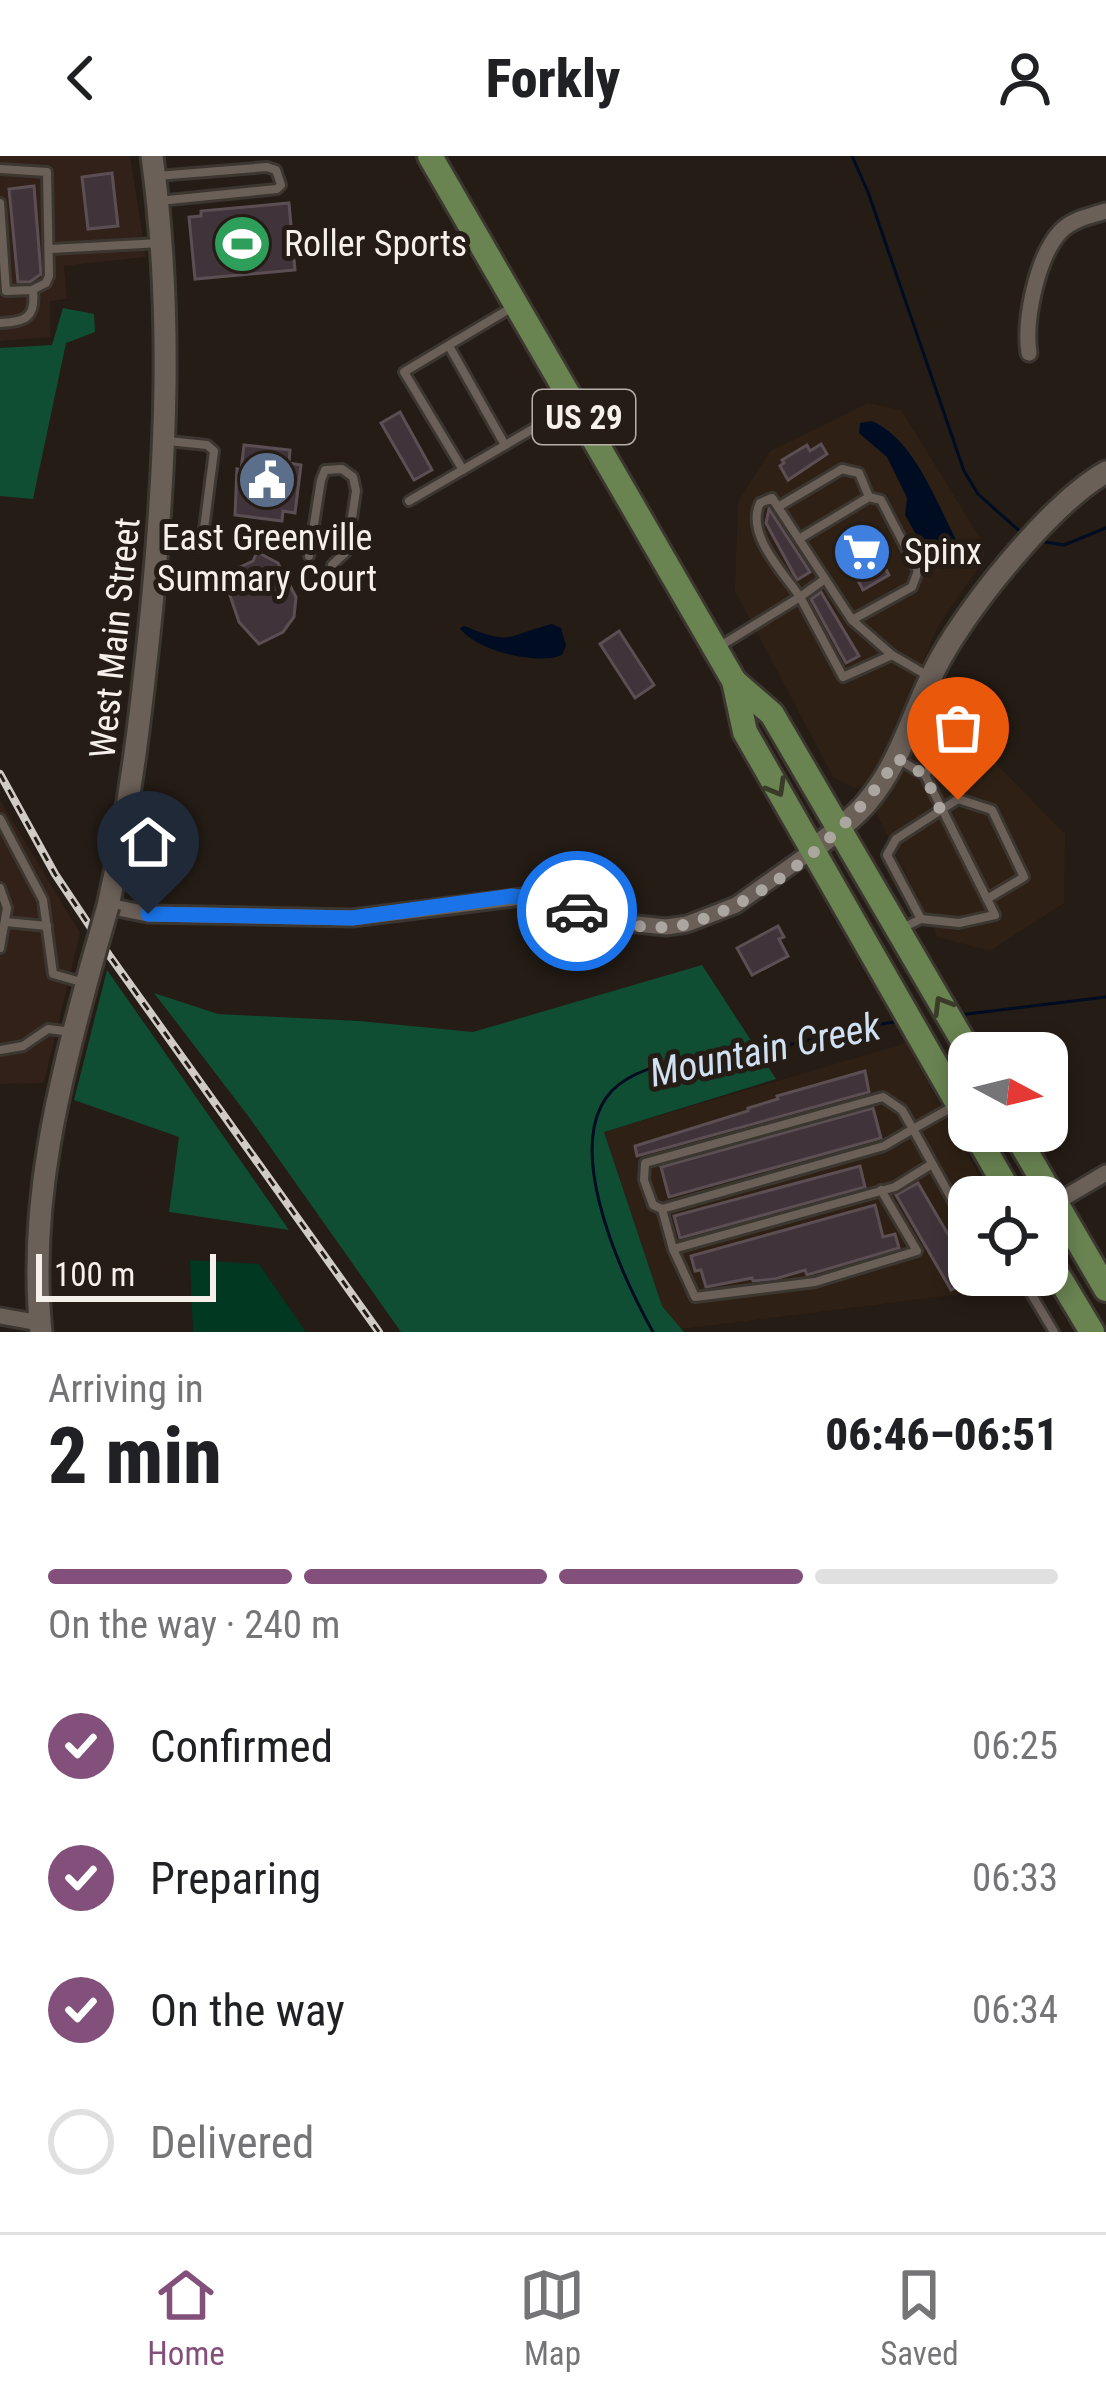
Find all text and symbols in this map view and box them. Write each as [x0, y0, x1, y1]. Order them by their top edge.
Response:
icon: back [48, 45, 114, 111]
icon: person [992, 45, 1058, 111]
text: Forkly [486, 47, 620, 110]
sports icon: Roller Sports [211, 213, 273, 275]
place label: Roller Sports [284, 223, 467, 265]
road number: US 29 [533, 390, 635, 444]
public building icon: East Greenville Summary Court [236, 449, 298, 511]
street label: West Main Street [81, 516, 149, 760]
place label: East Greenville Summary Court [157, 517, 377, 600]
supermarket icon: Spinx [831, 521, 893, 583]
place label: Spinx [904, 531, 982, 573]
pin [907, 677, 1009, 800]
icon: bag [925, 695, 991, 761]
one-way arrow [763, 775, 786, 797]
pin [97, 791, 199, 914]
icon: home [115, 809, 181, 875]
courier [517, 851, 637, 971]
icon: car [544, 878, 610, 944]
one-way arrow [933, 996, 956, 1018]
water label: Mountain Creek [646, 1003, 885, 1097]
north arrow [948, 1032, 1068, 1152]
map controls [948, 1032, 1068, 1296]
button: locate [948, 1176, 1068, 1296]
scale bar [36, 1248, 216, 1301]
text: 100 m [54, 1255, 135, 1294]
text: Arriving in [48, 1366, 204, 1412]
text: 06:46–06:51 [825, 1408, 1058, 1461]
text: 2 min [48, 1411, 222, 1502]
text: On the way · 240 m [48, 1602, 340, 1648]
icon: check [48, 1713, 114, 1779]
text: Confirmed [150, 1720, 333, 1773]
text: 06:25 [972, 1723, 1058, 1769]
icon: check [48, 1845, 114, 1911]
text: Preparing [150, 1852, 321, 1905]
text: 06:33 [972, 1855, 1058, 1901]
icon: check [48, 1977, 114, 2043]
text: On the way [150, 1984, 345, 2037]
text: 06:34 [972, 1987, 1058, 2033]
text: Delivered [150, 2116, 314, 2169]
tab: Home [147, 2262, 225, 2373]
tab: Map [519, 2262, 585, 2373]
tab: Saved [880, 2262, 959, 2373]

